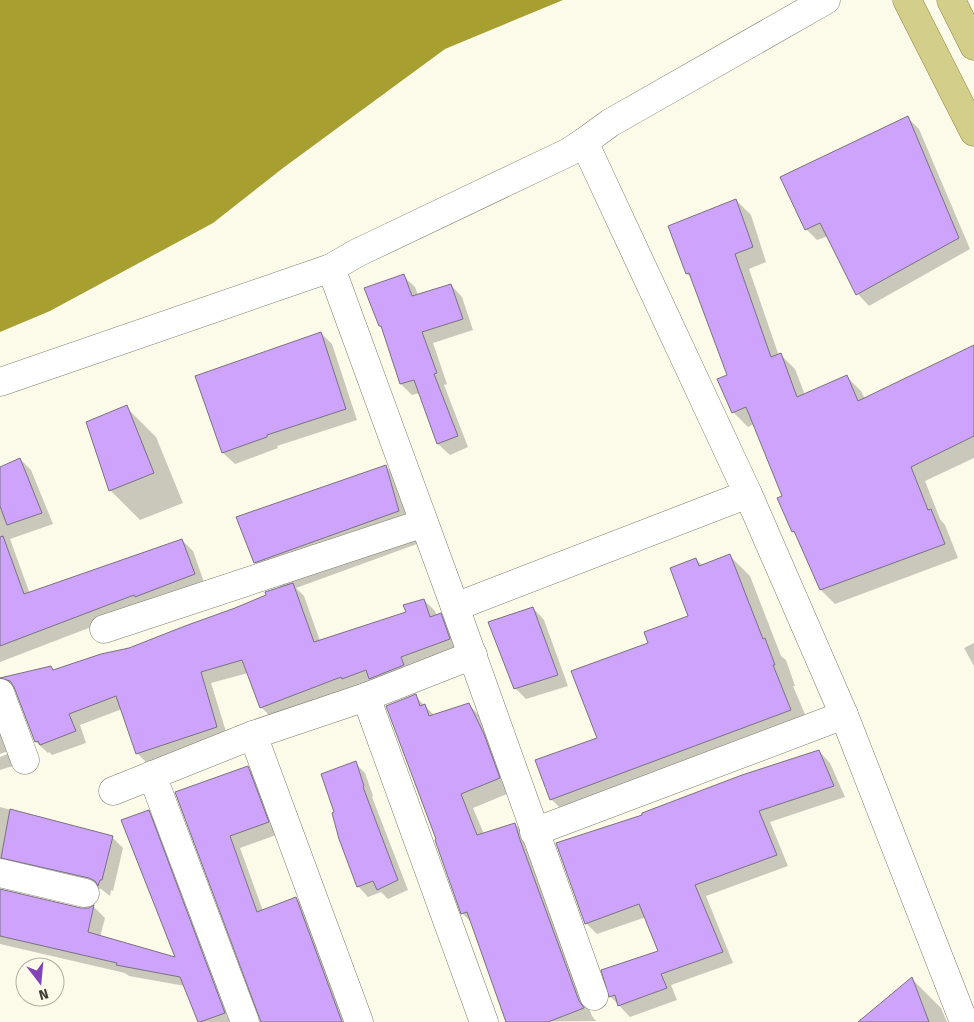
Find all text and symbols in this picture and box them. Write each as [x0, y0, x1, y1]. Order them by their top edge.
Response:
north arrow [15, 957, 65, 1007]
text: N [37, 985, 50, 1003]

